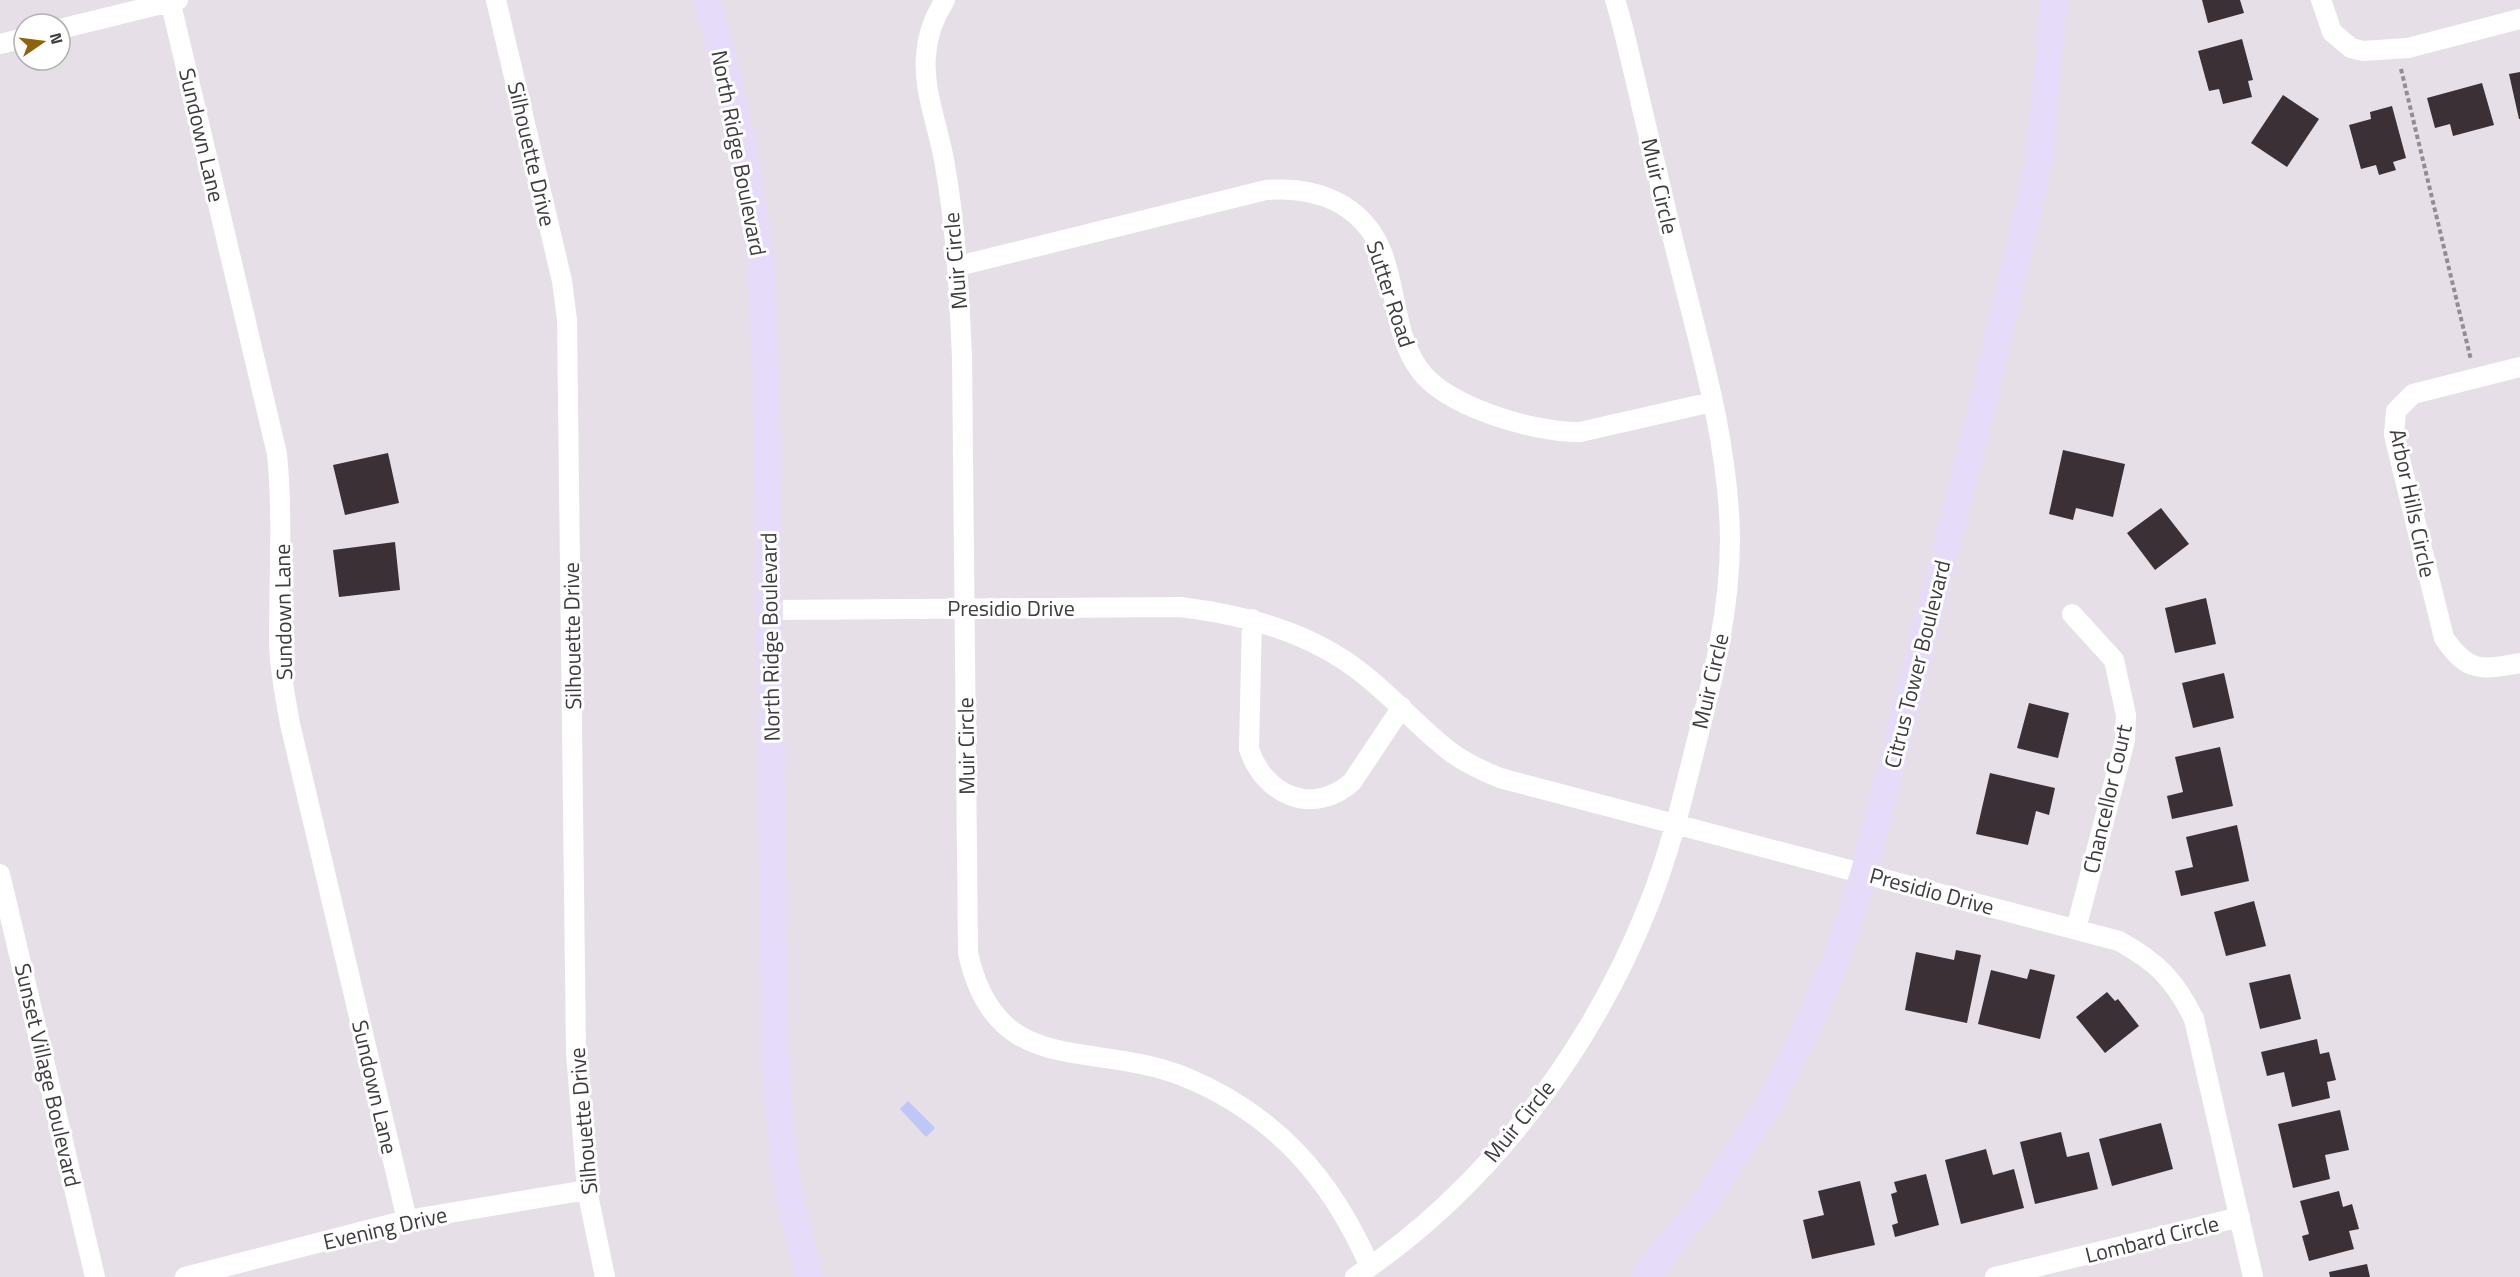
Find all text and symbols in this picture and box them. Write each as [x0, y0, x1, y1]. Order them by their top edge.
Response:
north arrow [12, 12, 72, 72]
text: N [44, 30, 70, 47]
street label: North Ridge Boulevard [702, 47, 776, 259]
street label: Sundown Lane [170, 65, 234, 205]
street label: Silhouette Drive [499, 78, 565, 230]
street label: Muir Circle [1632, 135, 1688, 237]
street label: Muir Circle [934, 211, 976, 311]
street label: Sutter Road [1358, 236, 1424, 352]
street label: Arbor Hills Circle [2381, 426, 2445, 580]
street label: North Ridge Boulevard [751, 532, 789, 742]
street label: Sundown Lane [265, 543, 301, 681]
street label: Citrus Tower Boulevard [1875, 556, 1959, 772]
street label: Silhouette Drive [554, 562, 590, 710]
street label: Presidio Drive [947, 591, 1075, 625]
street label: Muir Circle [1682, 630, 1738, 732]
street label: Muir Circle [948, 697, 984, 795]
street label: Chancellor Court [2073, 721, 2141, 877]
street label: Presidio Drive [1866, 858, 1998, 924]
street label: Sunset Village Boulevard [6, 960, 90, 1190]
street label: Sundown Lane [343, 1017, 407, 1157]
street label: Silhouette Drive [560, 1046, 606, 1196]
street label: Muir Circle [1475, 1072, 1563, 1170]
street label: Evening Drive [320, 1197, 450, 1259]
street label: Lombard Circle [2082, 1206, 2222, 1272]

